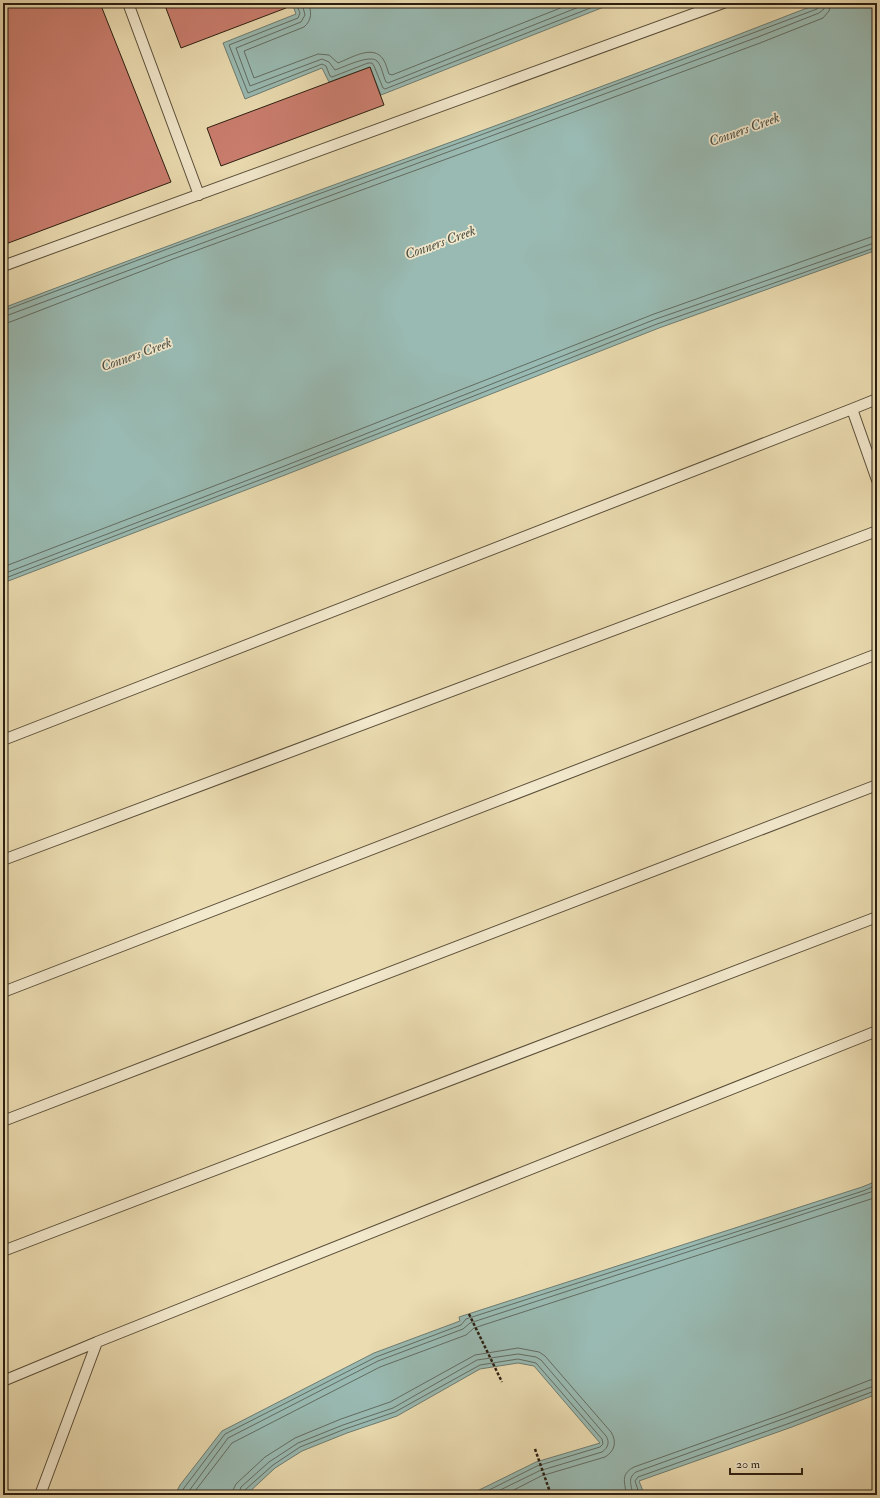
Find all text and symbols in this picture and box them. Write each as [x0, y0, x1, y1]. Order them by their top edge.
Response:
water label: Conners Creek [706, 109, 782, 150]
water label: Conners Creek [402, 222, 478, 263]
water label: Conners Creek [98, 334, 174, 375]
scale bar [730, 1450, 802, 1476]
text: 20 m [736, 1457, 761, 1472]

